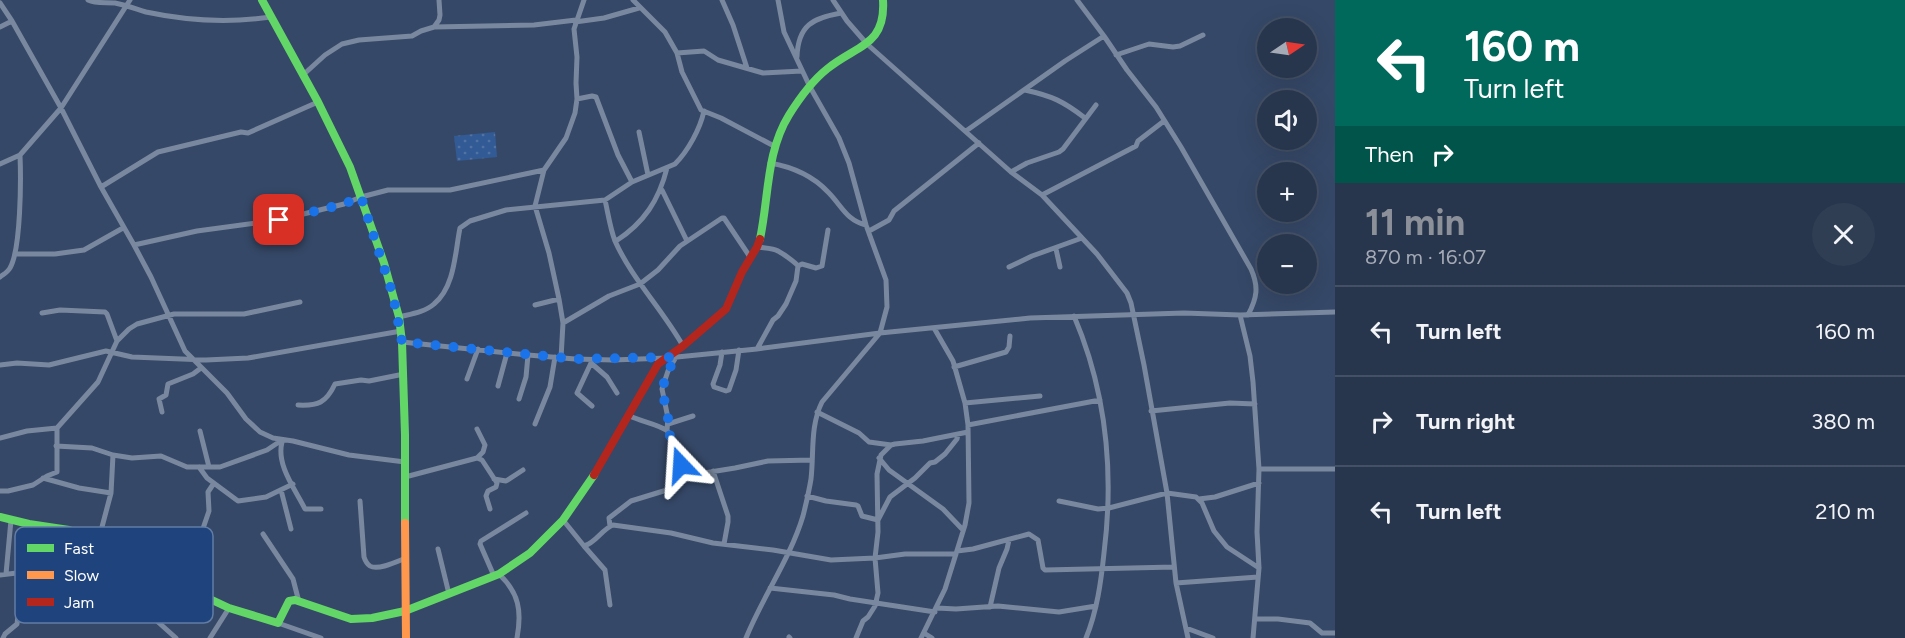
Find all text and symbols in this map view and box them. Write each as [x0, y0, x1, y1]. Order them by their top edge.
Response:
north arrow [1257, 18, 1317, 78]
map controls [1257, 18, 1317, 294]
text: 160 m [1464, 21, 1580, 72]
icon: left [1365, 24, 1443, 102]
text: Turn left [1464, 72, 1564, 105]
button: sound [1257, 90, 1317, 150]
icon: right [1426, 138, 1459, 171]
text: Then [1365, 141, 1414, 168]
button: + [1257, 162, 1317, 222]
pin [253, 194, 304, 245]
text: 11 min [1365, 201, 1465, 244]
icon: arrive [262, 203, 295, 236]
button: close [1812, 203, 1875, 266]
button: − [1257, 234, 1317, 294]
text: 870 m · 16:07 [1365, 245, 1486, 269]
icon: left [1365, 315, 1398, 348]
text: Turn left [1416, 318, 1502, 345]
text: 160 m [1815, 318, 1875, 345]
icon: right [1365, 405, 1398, 438]
text: Turn right [1416, 408, 1515, 435]
text: 380 m [1811, 408, 1875, 435]
position arrow [649, 433, 713, 497]
icon: left [1365, 495, 1398, 528]
text: Turn left [1416, 498, 1502, 525]
text: 210 m [1815, 498, 1875, 525]
legend [15, 527, 213, 623]
text: Fast [64, 539, 94, 558]
text: Slow [64, 566, 99, 585]
text: Jam [64, 593, 94, 612]

